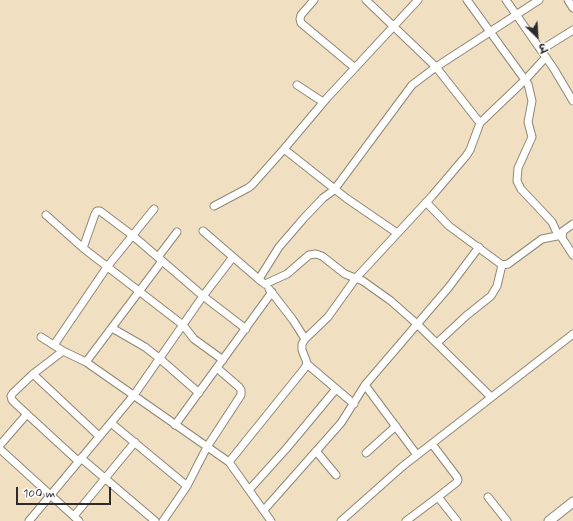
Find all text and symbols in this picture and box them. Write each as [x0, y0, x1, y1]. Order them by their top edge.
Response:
north arrow [517, 16, 557, 56]
text: उ [536, 39, 548, 55]
scale bar [18, 479, 113, 505]
text: 100 m [23, 486, 55, 502]

